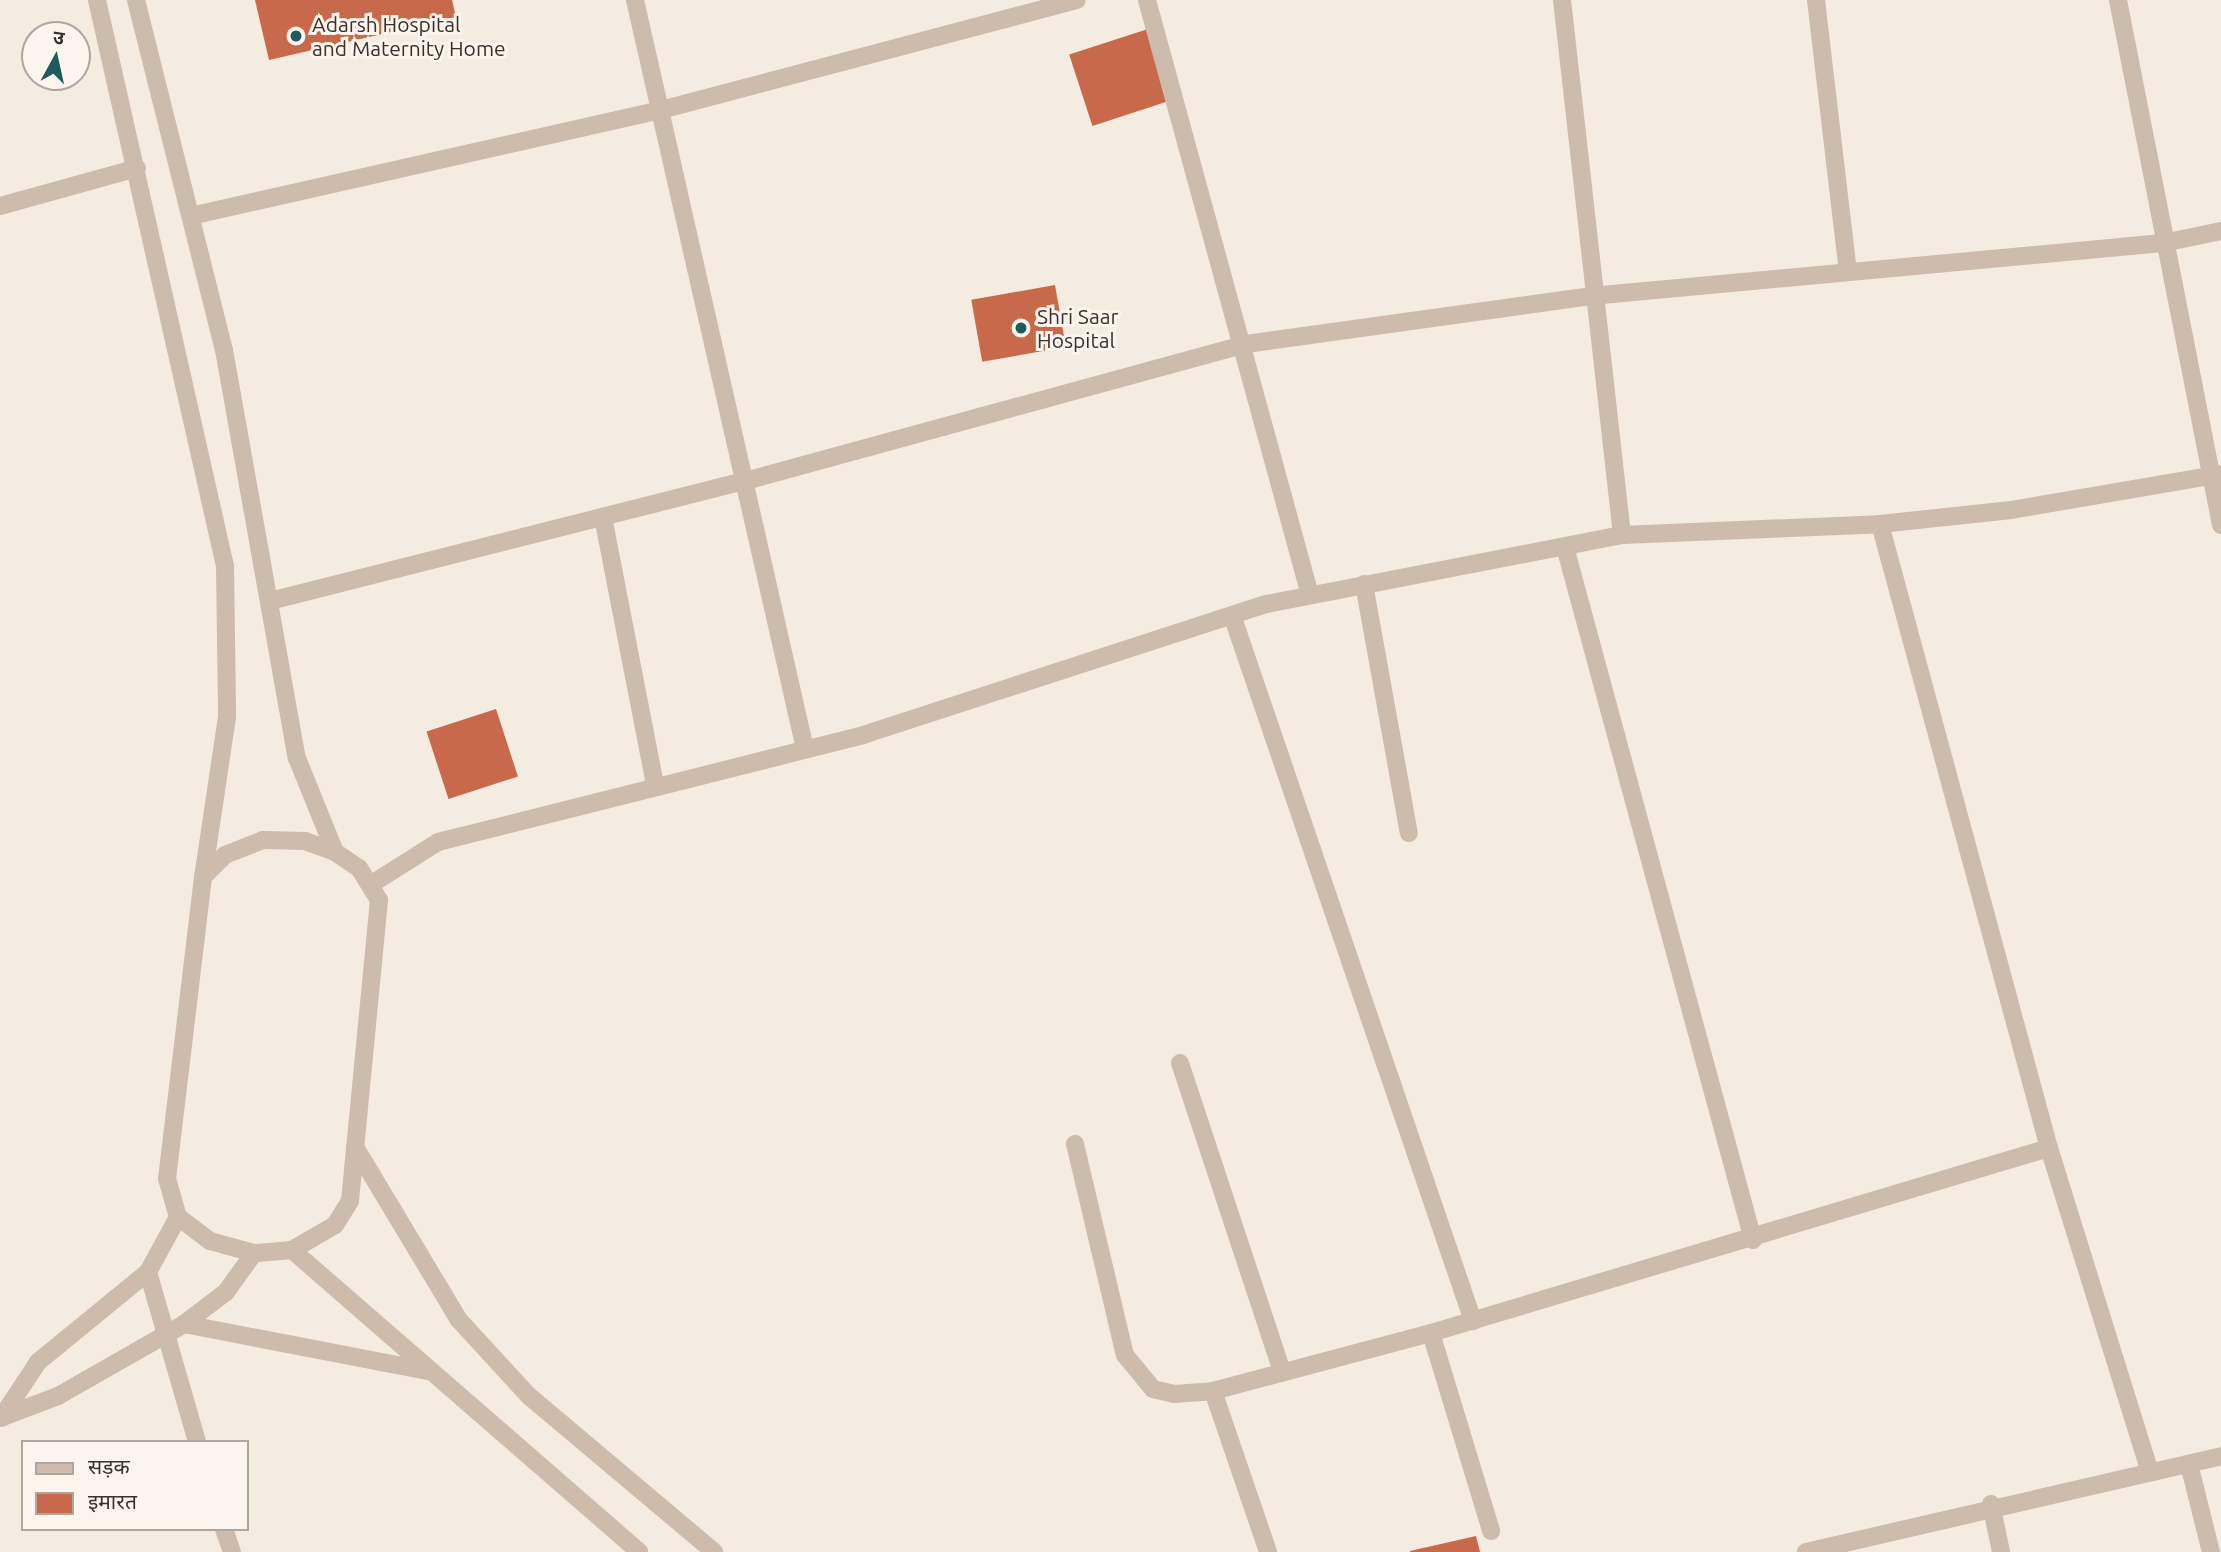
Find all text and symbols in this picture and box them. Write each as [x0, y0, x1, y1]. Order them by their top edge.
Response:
place label: Adarsh Hospital and Maternity Home [312, 11, 506, 61]
north arrow [21, 21, 91, 91]
text: उ [52, 26, 66, 49]
marker: Adarsh Hospital and Maternity Home [286, 26, 306, 46]
place label: Shri Saar Hospital [1037, 303, 1118, 353]
marker: Shri Saar Hospital [1011, 318, 1031, 338]
legend [21, 1440, 248, 1531]
text: सड़क [88, 1454, 130, 1478]
text: इमारत [88, 1489, 137, 1513]

